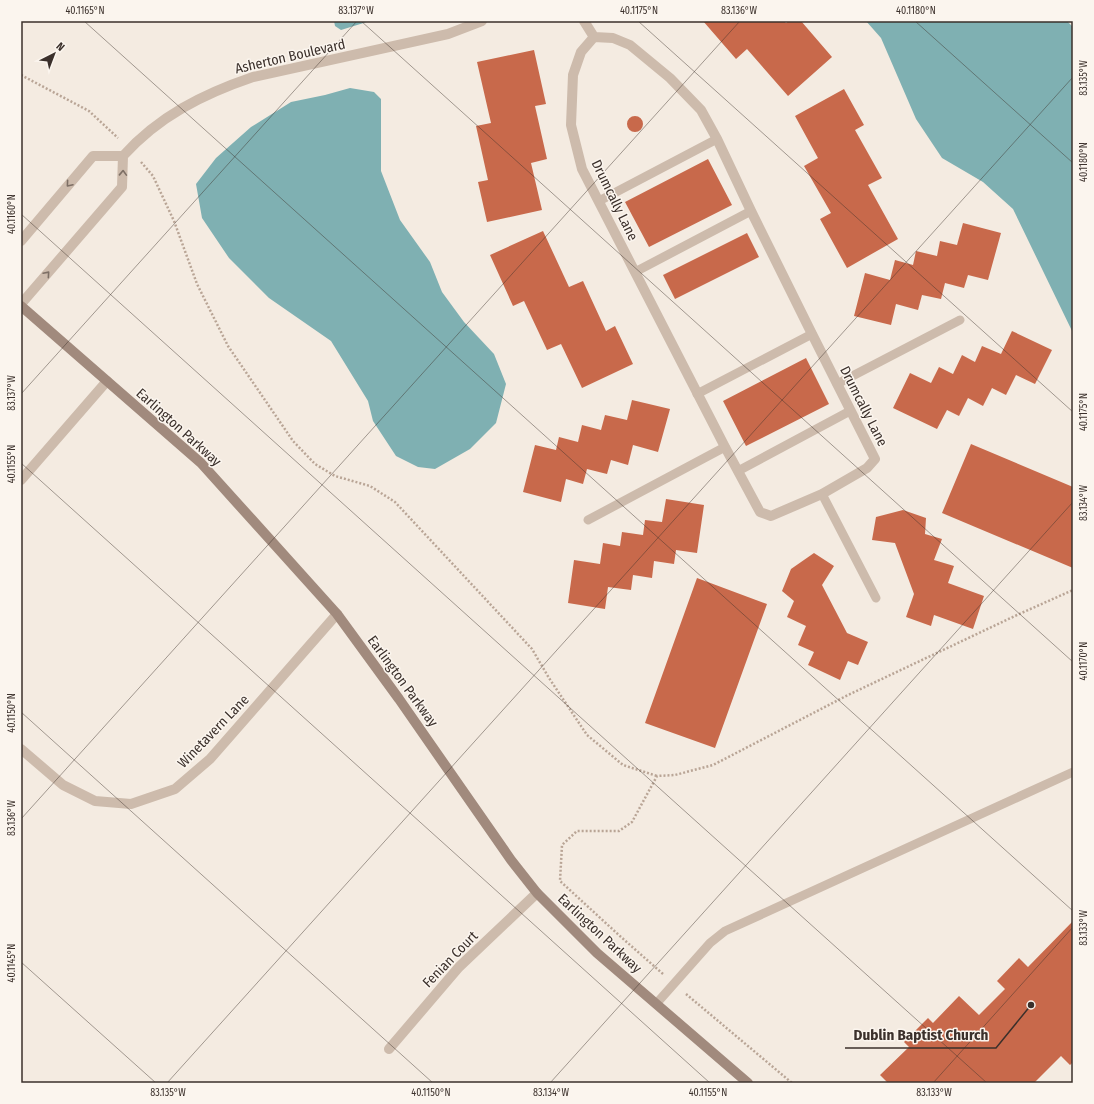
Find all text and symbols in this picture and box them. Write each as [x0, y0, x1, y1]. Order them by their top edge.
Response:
text: 40.1165°N [66, 5, 105, 17]
text: 83.137°W [338, 5, 374, 17]
text: 40.1175°N [620, 5, 658, 17]
text: 83.136°W [721, 5, 758, 17]
text: 40.1180°N [896, 5, 936, 17]
north arrow [34, 34, 74, 74]
street label: Asherton Boulevard [233, 36, 347, 77]
text: N [54, 40, 67, 54]
text: 83.135°W [1078, 60, 1090, 96]
text: 40.1180°N [1078, 142, 1090, 182]
street label: Drumcally Lane [588, 157, 641, 243]
one-way arrow [118, 170, 127, 176]
one-way arrow [67, 180, 74, 187]
text: 40.1160°N [6, 194, 18, 234]
one-way arrow [42, 272, 49, 279]
street label: Drumcally Lane [836, 363, 891, 449]
text: 83.137°W [6, 375, 18, 411]
street label: Earlington Parkway [133, 385, 225, 470]
text: 40.1175°N [1078, 393, 1090, 431]
text: 40.1155°N [6, 445, 18, 483]
text: 83.134°W [1078, 484, 1090, 521]
street label: Earlington Parkway [364, 632, 442, 731]
text: 40.1170°N [1078, 642, 1090, 680]
street label: Winetavern Lane [174, 691, 253, 772]
text: 40.1150°N [6, 693, 18, 733]
text: 83.136°W [6, 799, 18, 836]
street label: Earlington Parkway [554, 890, 646, 977]
text: 83.133°W [1078, 910, 1090, 946]
street label: Fenian Court [419, 927, 482, 991]
text: 40.1145°N [6, 944, 18, 982]
callout: Dublin Baptist Church [845, 1021, 996, 1048]
text: Dublin Baptist Church [854, 1026, 989, 1044]
text: 83.135°W [150, 1087, 186, 1099]
text: 40.1150°N [411, 1087, 451, 1099]
text: 83.134°W [533, 1087, 570, 1099]
text: 40.1155°N [689, 1087, 727, 1099]
text: 83.133°W [916, 1087, 952, 1099]

